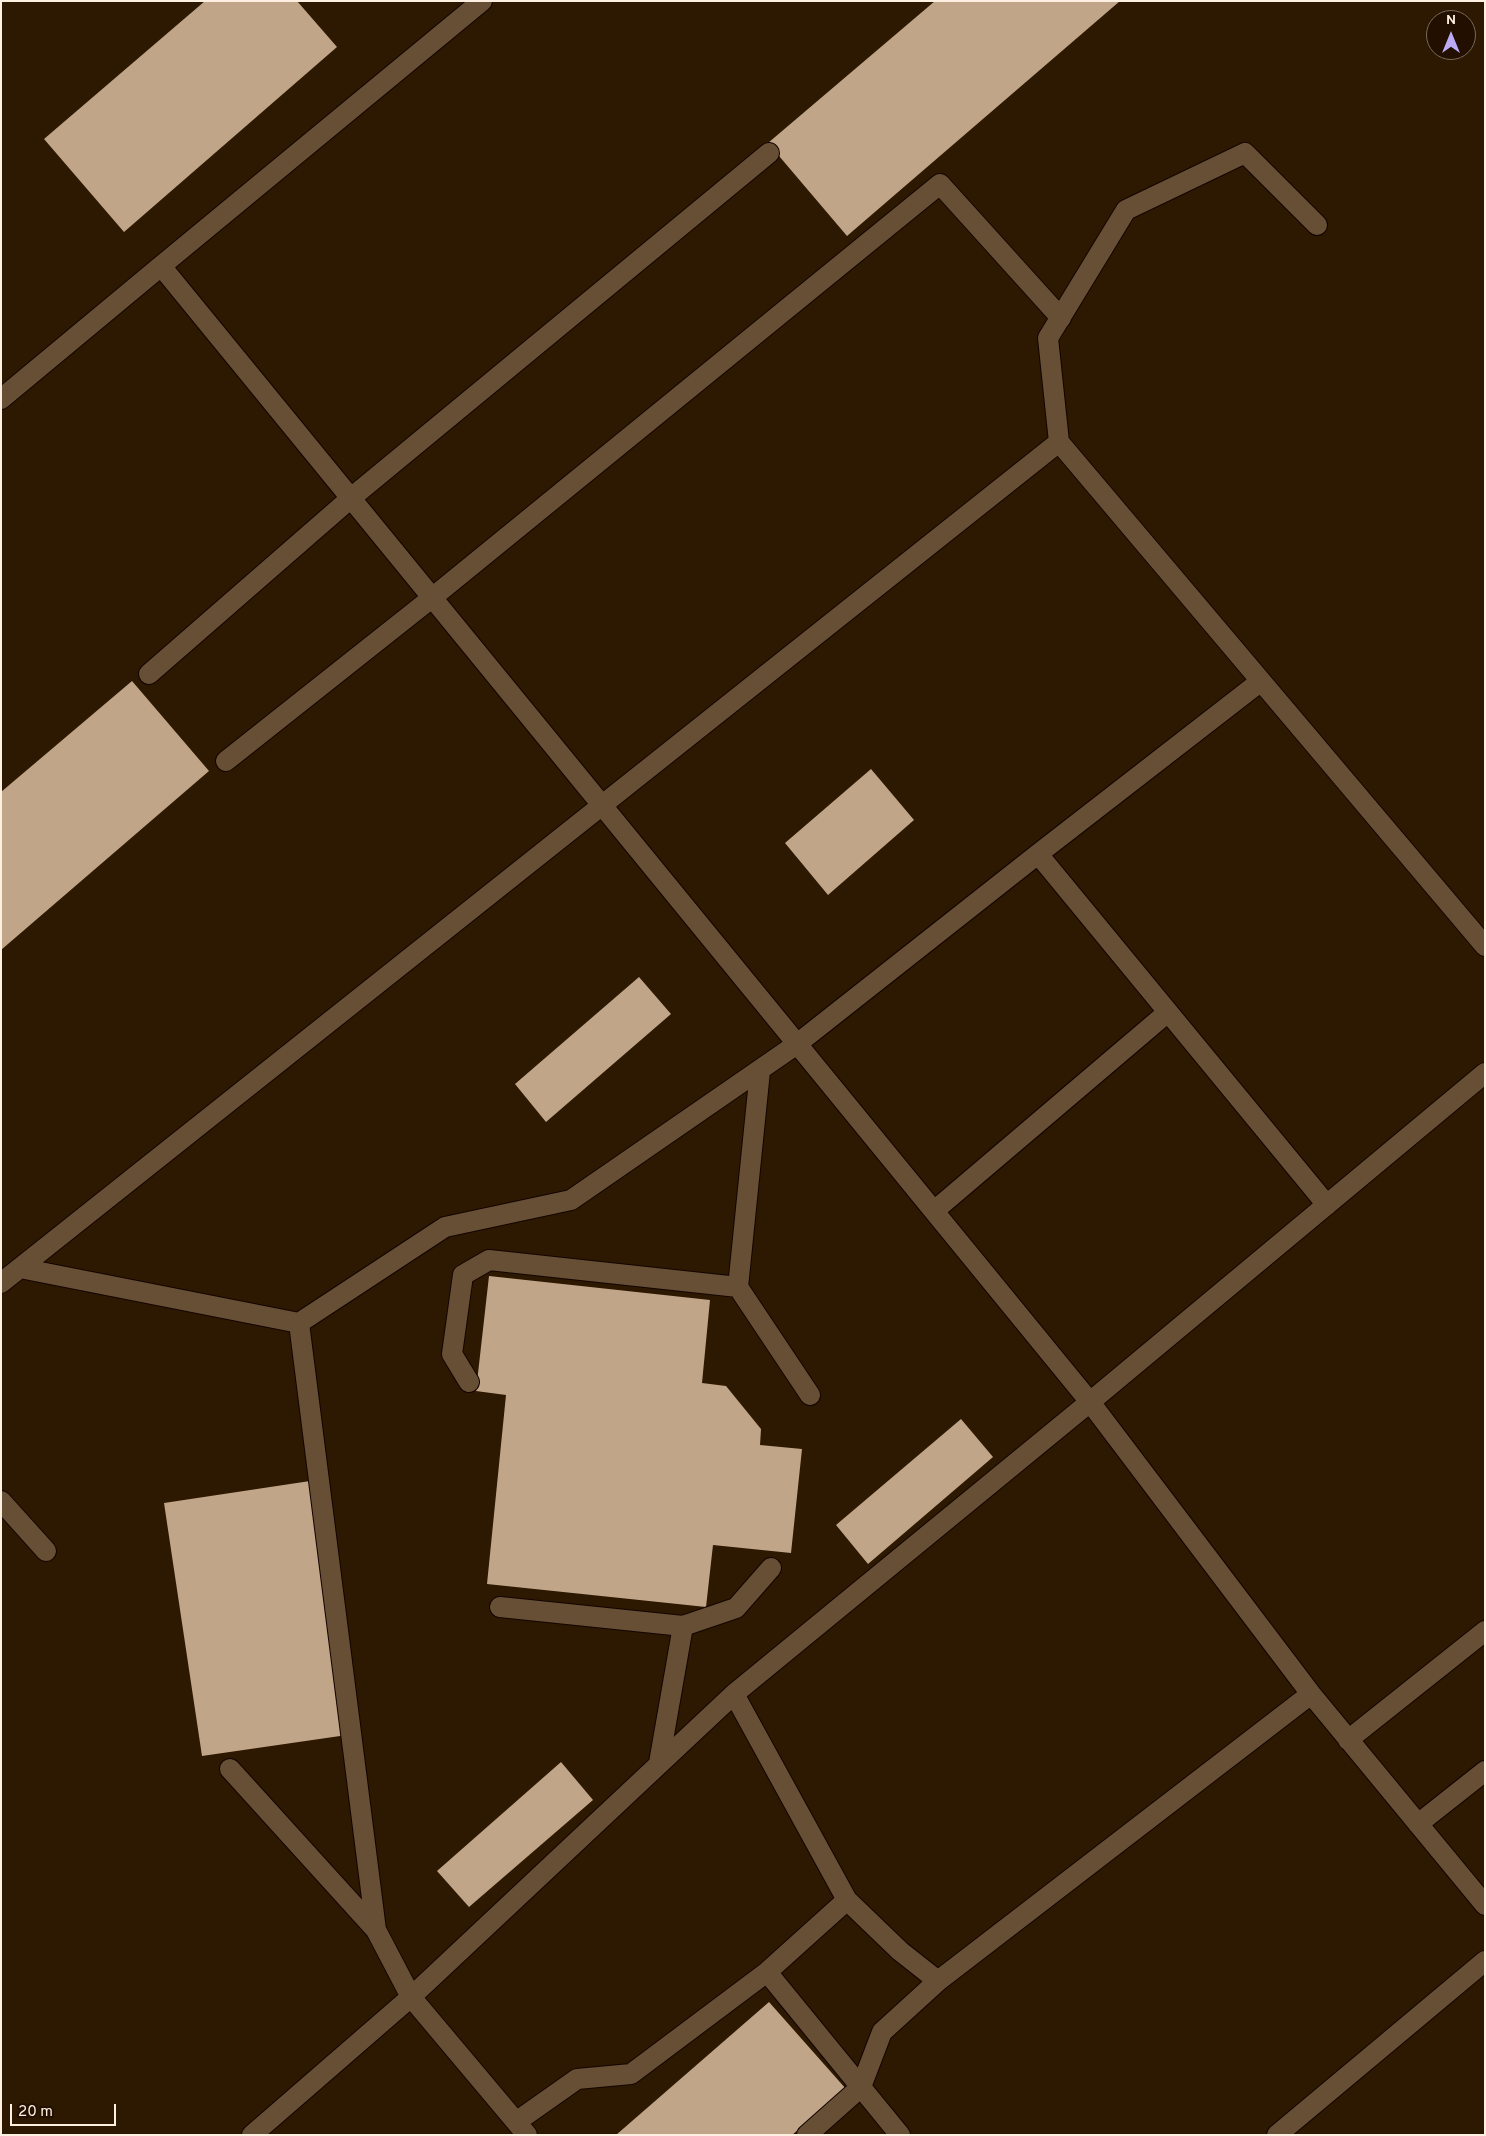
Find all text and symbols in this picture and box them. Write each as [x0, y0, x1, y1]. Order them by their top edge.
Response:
north arrow [1426, 10, 1476, 60]
text: N [1446, 12, 1456, 29]
scale bar [12, 2094, 119, 2126]
text: 20 m [18, 2103, 53, 2122]

